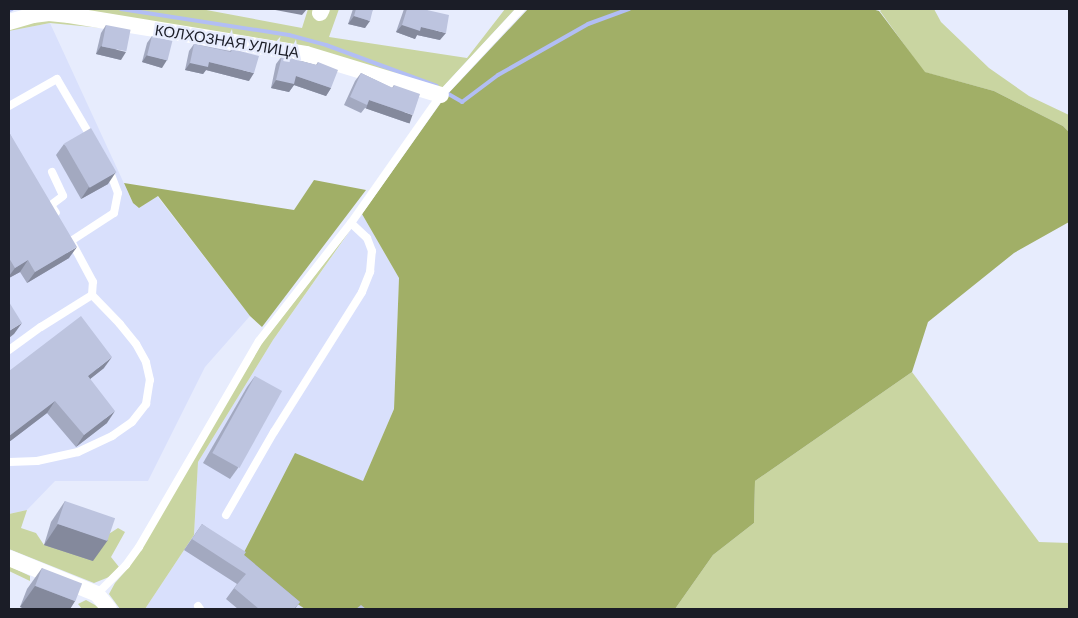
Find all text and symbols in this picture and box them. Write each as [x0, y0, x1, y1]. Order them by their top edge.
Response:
street label: КОЛХОЗНАЯ УЛИЦА [154, 21, 300, 61]

